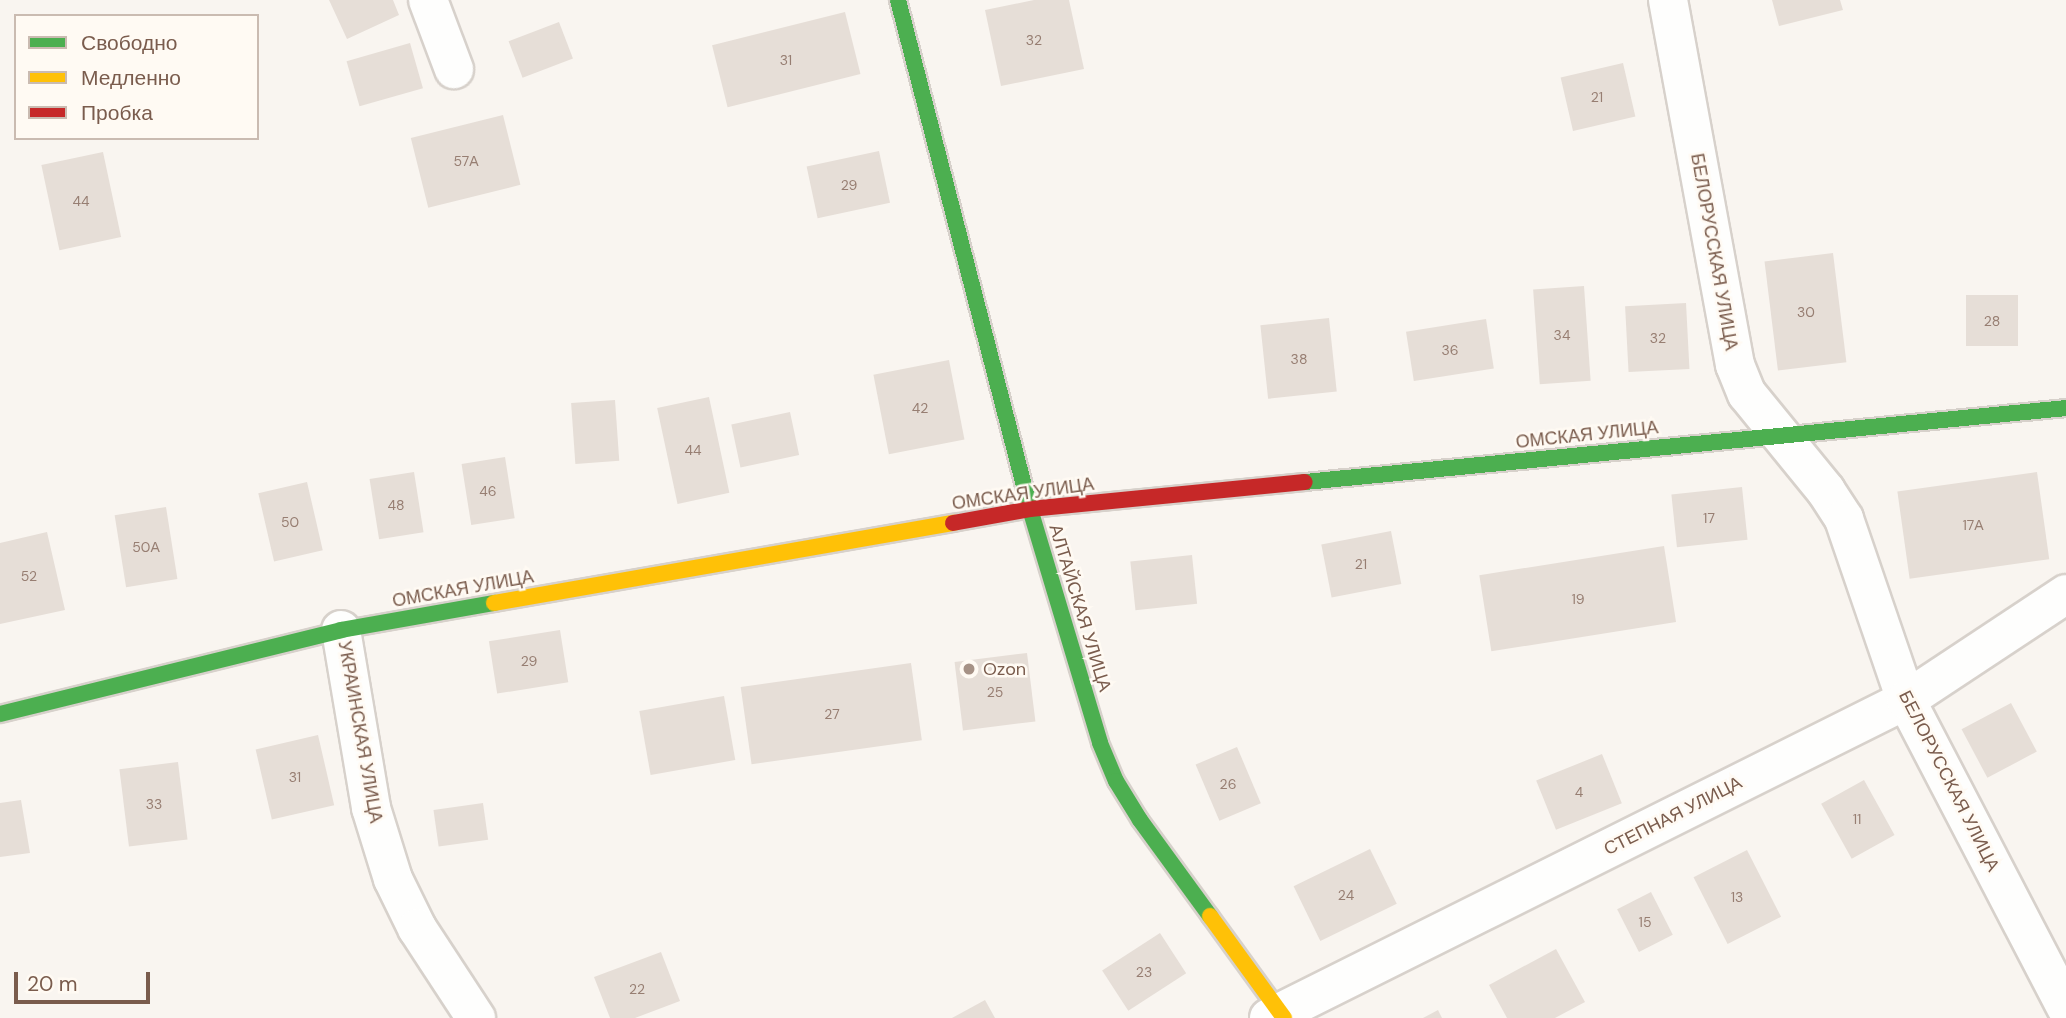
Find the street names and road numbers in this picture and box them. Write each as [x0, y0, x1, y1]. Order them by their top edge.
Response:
street label: БЕЛОРУССКАЯ УЛИЦА [1686, 152, 1742, 352]
street label: ОМСКАЯ УЛИЦА [1515, 417, 1659, 453]
street label: ОМСКАЯ УЛИЦА [951, 473, 1095, 515]
street label: АЛТАЙСКАЯ УЛИЦА [1044, 522, 1116, 694]
street label: ОМСКАЯ УЛИЦА [391, 566, 535, 612]
street label: УКРАИНСКАЯ УЛИЦА [333, 639, 387, 825]
street label: БЕЛОРУССКАЯ УЛИЦА [1894, 687, 2004, 875]
street label: СТЕПНАЯ УЛИЦА [1600, 772, 1746, 860]

